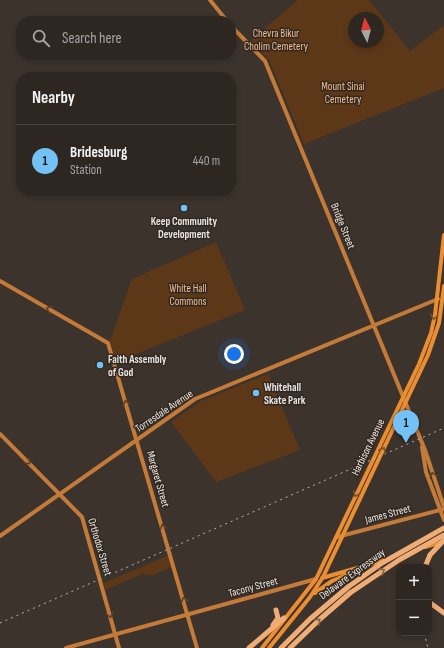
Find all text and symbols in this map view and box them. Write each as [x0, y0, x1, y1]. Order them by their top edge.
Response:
north arrow [348, 12, 384, 48]
search box [16, 16, 236, 60]
icon: search [30, 27, 52, 49]
park label: Chevra Bikur Cholim Cemetery [244, 27, 309, 53]
text: Search here [62, 29, 122, 48]
park label: Mount Sinai Cemetery [321, 80, 365, 106]
text: Nearby [32, 88, 75, 108]
text: Bridesburg [70, 143, 127, 162]
text: 1 [42, 153, 48, 169]
text: 440 m [193, 153, 220, 169]
text: Station [70, 162, 102, 178]
street label: Bridge Street [328, 201, 358, 251]
marker: Keep Community Development [179, 203, 189, 213]
place label: Keep Community Development [151, 215, 218, 241]
park label: White Hall Commons [169, 282, 207, 308]
one-way arrow [46, 307, 54, 314]
one-way arrow [431, 314, 439, 320]
your location [224, 344, 244, 364]
place label: Faith Assembly of God [108, 353, 167, 379]
marker: Faith Assembly of God [95, 360, 105, 370]
place label: Whitehall Skate Park [264, 381, 306, 407]
street label: Torresdale Avenue [133, 387, 195, 435]
marker: Whitehall Skate Park [251, 388, 261, 398]
one-way arrow [122, 399, 131, 406]
pin: 1 [393, 410, 419, 443]
street label: Harbison Avenue [349, 417, 387, 477]
one-way arrow [378, 446, 386, 454]
street label: Margaret Street [144, 449, 172, 509]
one-way arrow [23, 457, 31, 465]
one-way arrow [429, 471, 438, 478]
one-way arrow [353, 490, 361, 498]
street label: James Street [363, 501, 413, 527]
street label: Orthodox Street [85, 517, 115, 578]
one-way arrow [159, 524, 168, 531]
street label: Delaware Expressway [317, 545, 388, 602]
map controls [396, 564, 432, 636]
button: + [396, 564, 432, 600]
one-way arrow [378, 568, 385, 576]
street label: Tacony Street [227, 574, 280, 600]
one-way arrow [180, 597, 189, 604]
button: − [396, 600, 432, 636]
one-way arrow [105, 611, 114, 618]
one-way arrow [313, 618, 321, 626]

